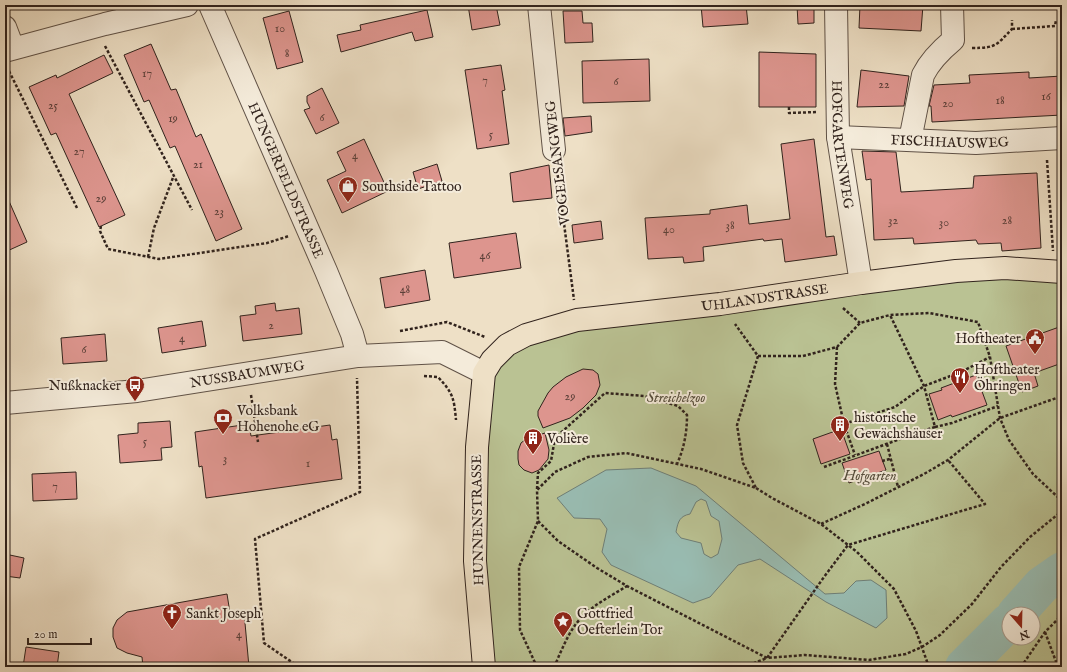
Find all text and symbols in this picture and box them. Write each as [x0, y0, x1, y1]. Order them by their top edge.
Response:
house number: 10 [275, 21, 285, 36]
house number: 8 [285, 46, 290, 61]
house number: 17 [142, 66, 152, 81]
house number: 7 [482, 73, 488, 88]
house number: 6 [613, 74, 619, 89]
house number: 22 [878, 77, 890, 92]
street label: HOFGARTENWEG [827, 80, 857, 211]
house number: 16 [1041, 89, 1052, 104]
house number: 18 [995, 93, 1005, 108]
house number: 20 [942, 96, 954, 111]
house number: 25 [48, 98, 59, 113]
street label: VOGELSANGWEG [541, 99, 575, 227]
street label: HUNGERFELDSTRASSE [243, 100, 327, 262]
house number: 6 [319, 110, 325, 125]
house number: 19 [168, 111, 178, 126]
house number: 5 [489, 127, 494, 142]
street label: FISCHHAUSWEG [890, 131, 1010, 153]
house number: 27 [73, 144, 85, 159]
house number: 4 [352, 148, 358, 163]
house number: 21 [193, 157, 203, 172]
shop icon: Southside Tattoo [337, 175, 359, 203]
place label: Southside Tattoo [362, 178, 462, 196]
house number: 29 [96, 191, 106, 206]
house number: 23 [214, 204, 224, 219]
house number: 32 [888, 213, 898, 228]
house number: 28 [1002, 213, 1012, 228]
house number: 30 [939, 215, 949, 230]
house number: 38 [725, 218, 735, 233]
house number: 40 [663, 222, 675, 237]
house number: 46 [480, 248, 491, 263]
street label: UHLANDSTRASSE [700, 280, 830, 316]
house number: 48 [400, 282, 411, 297]
house number: 2 [268, 318, 274, 333]
public building icon: Hoftheater [1024, 327, 1046, 355]
place label: Hoftheater [956, 330, 1021, 348]
house number: 4 [179, 331, 185, 346]
house number: 6 [81, 342, 87, 357]
street label: NUSSBAUMWEG [189, 356, 307, 392]
place label: Hoftheater Öhringen [974, 361, 1039, 395]
restaurant icon: Hoftheater Öhringen [949, 366, 971, 394]
bus stop icon: Nußknacker [124, 374, 146, 402]
place label: Nußknacker [49, 377, 121, 395]
house number: 29 [565, 389, 575, 404]
park label: Streichelzoo [647, 389, 705, 407]
place label: Volksbank Hohenohe eG [236, 402, 320, 436]
bank icon: Volksbank Hohenohe eG [212, 407, 234, 435]
place label: historische Gewächshäuser [854, 409, 942, 443]
building icon: historische Gewächshäuser [829, 414, 851, 442]
building icon: Volière [522, 427, 544, 455]
place label: Volière [546, 430, 589, 448]
house number: 5 [143, 434, 148, 449]
house number: 3 [223, 451, 227, 466]
street label: HUNNENSTRASSE [468, 454, 488, 586]
house number: 1 [306, 456, 310, 471]
park label: Hofgarten [842, 467, 897, 486]
house number: 7 [52, 479, 58, 494]
church icon: Sankt Joseph [161, 602, 183, 630]
place label: Sankt Joseph [186, 605, 262, 623]
place label: Gottfried Oefterlein Tor [577, 605, 663, 639]
north arrow [1001, 606, 1041, 646]
place icon: Gottfried Oefterlein Tor [552, 610, 574, 638]
scale bar [28, 620, 91, 646]
text: N [1017, 626, 1032, 643]
text: 20 m [34, 627, 57, 642]
house number: 4 [236, 627, 242, 642]

